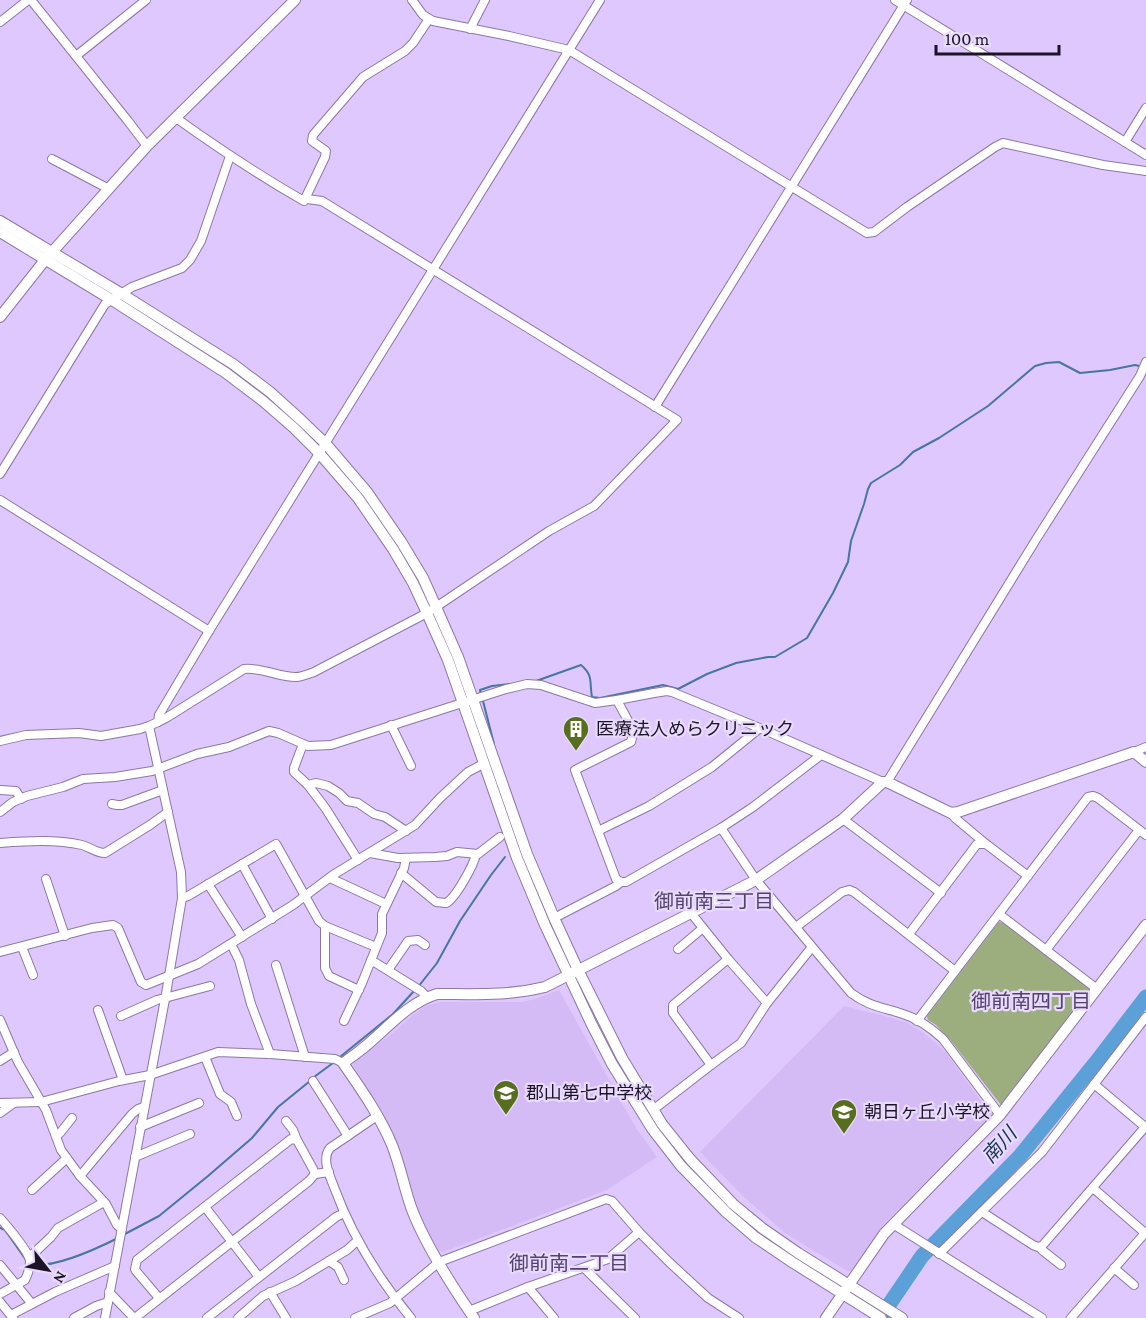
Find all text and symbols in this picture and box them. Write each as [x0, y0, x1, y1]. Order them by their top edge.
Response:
scale bar [936, 18, 1059, 56]
text: 100 m [945, 29, 990, 49]
building icon: 医療法人めらクリニック [561, 714, 591, 752]
place label: 医療法人めらクリニック [596, 719, 794, 739]
district label: 御前南三丁目 [654, 890, 774, 912]
district label: 御前南四丁目 [971, 990, 1091, 1012]
school or university icon: 郡山第七中学校 [491, 1078, 521, 1116]
place label: 郡山第七中学校 [526, 1083, 652, 1103]
school or university icon: 朝日ヶ丘小学校 [829, 1097, 859, 1135]
place label: 朝日ヶ丘小学校 [864, 1102, 990, 1122]
water label: 南川 [977, 1121, 1022, 1167]
north arrow [18, 1240, 78, 1300]
district label: 御前南二丁目 [509, 1252, 629, 1274]
text: N [50, 1268, 71, 1287]

